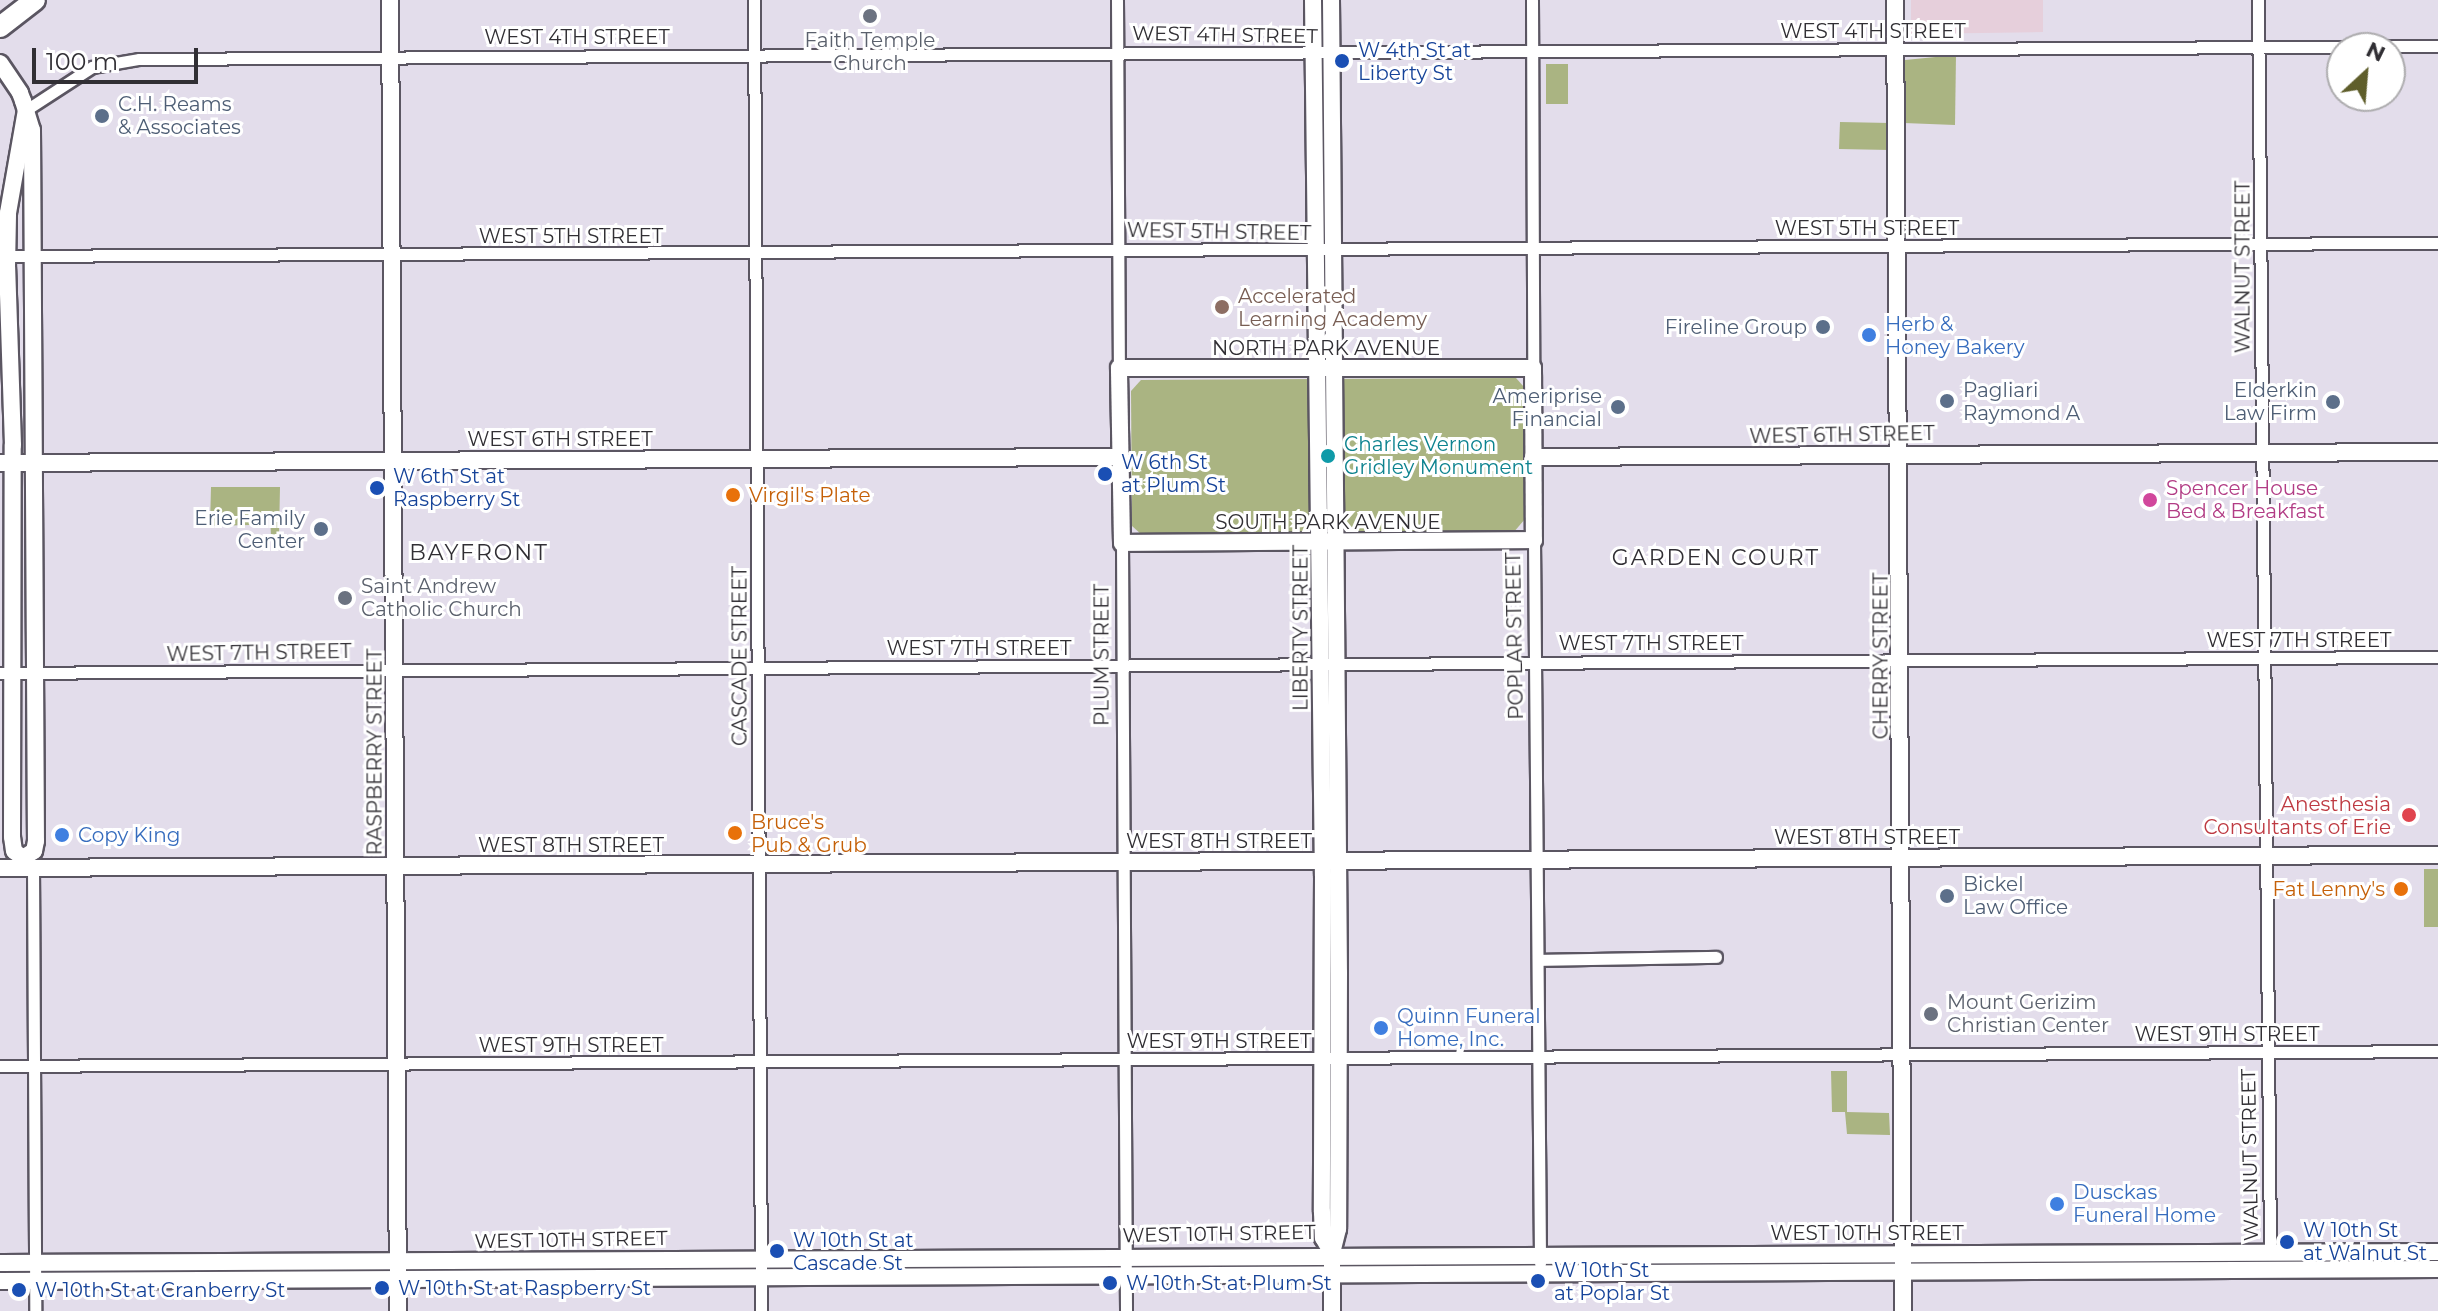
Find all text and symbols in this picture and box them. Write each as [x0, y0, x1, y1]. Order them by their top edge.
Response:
marker: Faith Temple Church [861, 7, 879, 25]
street label: WEST 4TH STREET [1780, 19, 1966, 43]
street label: WEST 4TH STREET [1132, 21, 1318, 49]
street label: WEST 4TH STREET [484, 25, 670, 49]
place label: Faith Temple Church [805, 28, 935, 75]
scale bar [36, 32, 202, 82]
north arrow [2326, 32, 2406, 112]
text: N [2362, 36, 2390, 68]
place label: W 4th St at Liberty St [1358, 38, 1471, 85]
text: 100 m [46, 47, 118, 76]
marker: W 4th St at Liberty St [1333, 52, 1351, 70]
place label: C.H. Reams & Associates [118, 92, 241, 139]
marker: C.H. Reams & Associates [93, 107, 111, 125]
street label: WALNUT STREET [2231, 181, 2255, 353]
street label: WEST 5TH STREET [1775, 216, 1959, 240]
street label: WEST 5TH STREET [1127, 218, 1311, 246]
street label: WEST 5TH STREET [479, 224, 663, 248]
place label: Accelerated Learning Academy [1238, 284, 1427, 331]
marker: Accelerated Learning Academy [1213, 298, 1231, 316]
place label: Herb & Honey Bakery [1885, 312, 2025, 359]
place label: Fireline Group [1665, 315, 1807, 339]
marker: Fireline Group [1814, 318, 1832, 336]
marker: Herb & Honey Bakery [1860, 326, 1878, 344]
street label: NORTH PARK AVENUE [1212, 336, 1440, 360]
place label: Pagliari Raymond A [1963, 378, 2080, 425]
place label: Elderkin Law Firm [2224, 378, 2317, 425]
place label: Ameriprise Financial [1492, 384, 1602, 431]
marker: Pagliari Raymond A [1938, 392, 1956, 410]
marker: Elderkin Law Firm [2324, 393, 2342, 411]
marker: Ameriprise Financial [1609, 398, 1627, 416]
street label: WEST 6TH STREET [1749, 421, 1935, 449]
street label: WEST 6TH STREET [467, 427, 653, 451]
place label: Charles Vernon Gridley Monument [1344, 432, 1533, 479]
marker: Charles Vernon Gridley Monument [1319, 447, 1337, 465]
place label: W 6th St at Plum St [1121, 450, 1226, 497]
place label: W 6th St at Raspberry St [393, 464, 520, 511]
marker: W 6th St at Plum St [1096, 465, 1114, 483]
place label: Spencer House Bed & Breakfast [2166, 476, 2325, 523]
marker: W 6th St at Raspberry St [368, 479, 386, 497]
place label: Virgil's Plate [749, 483, 871, 507]
marker: Virgil's Plate [724, 486, 742, 504]
marker: Spencer House Bed & Breakfast [2141, 491, 2159, 509]
place label: Erie Family Center [194, 506, 305, 553]
street label: SOUTH PARK AVENUE [1215, 510, 1441, 534]
marker: Erie Family Center [312, 520, 330, 538]
district label: BAYFRONT [409, 540, 549, 566]
street label: LIBERTY STREET [1289, 545, 1313, 711]
district label: GARDEN COURT [1612, 545, 1820, 571]
street label: POPLAR STREET [1502, 552, 1528, 720]
street label: CASCADE STREET [728, 566, 752, 746]
street label: CHERRY STREET [1869, 573, 1893, 739]
place label: Saint Andrew Catholic Church [361, 574, 522, 621]
street label: PLUM STREET [1090, 584, 1114, 726]
marker: Saint Andrew Catholic Church [336, 589, 354, 607]
street label: WEST 7TH STREET [2206, 628, 2392, 652]
street label: WEST 7TH STREET [1558, 631, 1744, 655]
street label: WEST 7TH STREET [886, 636, 1072, 660]
street label: WEST 7TH STREET [166, 639, 352, 667]
street label: RASPBERRY STREET [363, 649, 387, 855]
place label: Anesthesia Consultants of Erie [2203, 792, 2391, 839]
marker: Anesthesia Consultants of Erie [2398, 804, 2420, 826]
place label: Bruce's Pub & Grub [751, 810, 867, 857]
place label: Copy King [78, 823, 180, 847]
marker: Bruce's Pub & Grub [726, 824, 744, 842]
street label: WEST 8TH STREET [1774, 825, 1960, 849]
marker: Copy King [53, 826, 71, 844]
street label: WEST 8TH STREET [1126, 829, 1312, 853]
street label: WEST 8TH STREET [478, 833, 664, 857]
place label: Bickel Law Office [1963, 872, 2068, 919]
place label: Fat Lenny's [2273, 877, 2385, 901]
marker: Fat Lenny's [2392, 880, 2410, 898]
marker: Bickel Law Office [1938, 887, 1956, 905]
place label: Mount Gerizim Christian Center [1947, 990, 2109, 1037]
place label: Quinn Funeral Home, Inc. [1397, 1004, 1541, 1051]
marker: Mount Gerizim Christian Center [1922, 1005, 1940, 1023]
marker: Quinn Funeral Home, Inc. [1372, 1019, 1390, 1037]
street label: WEST 9TH STREET [2134, 1022, 2320, 1046]
street label: WEST 9TH STREET [1126, 1029, 1312, 1053]
street label: WEST 9TH STREET [478, 1033, 664, 1057]
street label: WALNUT STREET [2236, 1069, 2264, 1241]
place label: Dusckas Funeral Home [2073, 1180, 2216, 1227]
marker: Dusckas Funeral Home [2048, 1195, 2066, 1213]
place label: W 10th St at Walnut St [2303, 1218, 2427, 1265]
street label: WEST 10TH STREET [1122, 1220, 1316, 1248]
street label: WEST 10TH STREET [1770, 1221, 1964, 1245]
street label: WEST 10TH STREET [474, 1226, 668, 1254]
place label: W 10th St at Cascade St [793, 1228, 914, 1275]
marker: W 10th St at Walnut St [2278, 1233, 2296, 1251]
marker: W 10th St at Cascade St [768, 1242, 786, 1260]
place label: W 10th St at Poplar St [1554, 1258, 1670, 1305]
place label: W 10th St at Plum St [1126, 1271, 1332, 1295]
marker: W 10th St at Poplar St [1529, 1272, 1547, 1290]
marker: W 10th St at Plum St [1101, 1274, 1119, 1292]
place label: W 10th St at Raspberry St [398, 1276, 651, 1300]
place label: W 10th St at Cranberry St [35, 1278, 285, 1302]
marker: W 10th St at Raspberry St [373, 1279, 391, 1297]
marker: W 10th St at Cranberry St [10, 1281, 28, 1299]

